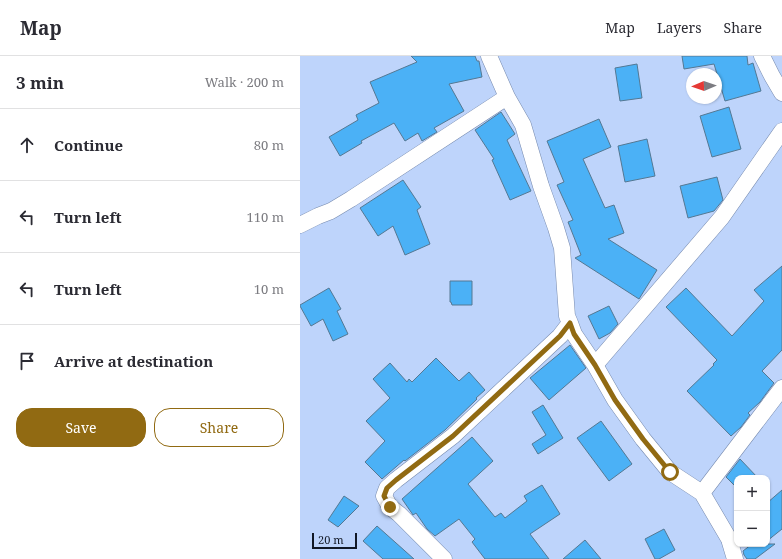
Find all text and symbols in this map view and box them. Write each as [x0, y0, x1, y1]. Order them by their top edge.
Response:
text: Map [20, 15, 62, 41]
text: Map [605, 18, 635, 37]
text: Layers [657, 18, 702, 37]
text: Share [724, 18, 762, 37]
north arrow [686, 68, 722, 104]
text: 3 min [16, 71, 64, 94]
text: Walk · 200 m [205, 73, 284, 91]
icon: ahead [16, 134, 38, 156]
text: Continue [54, 135, 123, 155]
text: 80 m [254, 136, 284, 154]
icon: left [16, 206, 38, 228]
text: Turn left [54, 207, 122, 227]
text: 110 m [247, 208, 284, 226]
icon: left [16, 278, 38, 300]
text: Turn left [54, 279, 122, 299]
text: 10 m [254, 280, 284, 298]
icon: arrive [16, 350, 38, 372]
text: Arrive at destination [54, 351, 213, 371]
button: Save [16, 408, 146, 447]
button: Share [154, 408, 284, 447]
route start [661, 463, 679, 481]
map controls [734, 475, 770, 547]
button: + [734, 475, 770, 511]
route end [381, 498, 399, 516]
button: − [734, 511, 770, 547]
scale bar [312, 531, 357, 550]
text: 20 m [318, 532, 344, 547]

